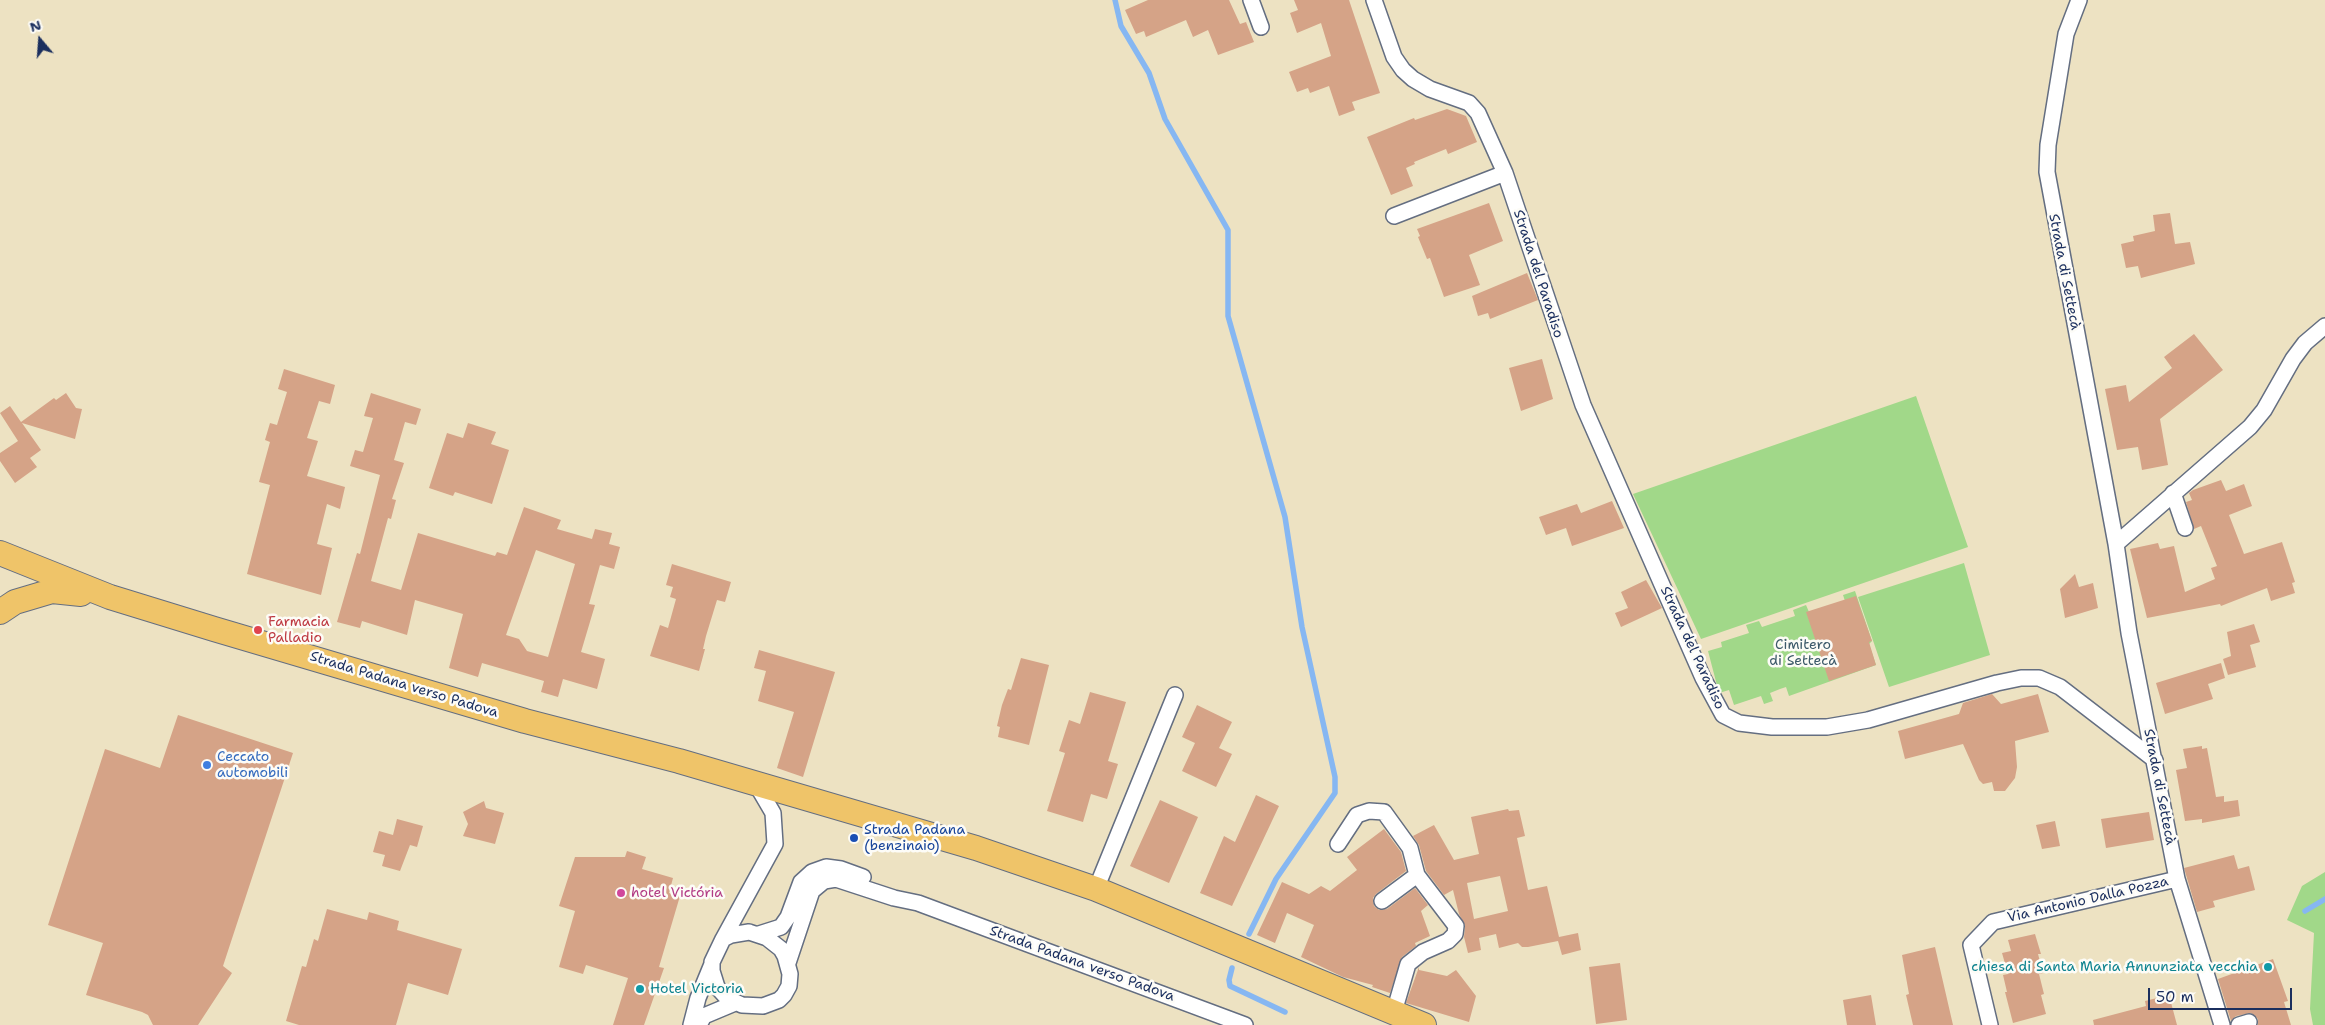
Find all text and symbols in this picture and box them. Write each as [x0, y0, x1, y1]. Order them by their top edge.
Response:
north arrow [15, 15, 65, 65]
text: N [27, 15, 43, 36]
street label: Strada del Paradiso [1509, 208, 1567, 340]
street label: Strada di Settecà [2044, 212, 2084, 332]
street label: Strada del Paradiso [1656, 584, 1728, 712]
place label: Farmacia Palladio [268, 614, 330, 646]
marker: Farmacia Palladio [252, 624, 264, 636]
park label: Cimitero di Settecà [1769, 637, 1837, 670]
street label: Strada Padana verso Padova [308, 648, 500, 722]
street label: Strada di Settecà [2139, 727, 2179, 847]
place label: Ceccato automobili [217, 749, 288, 782]
marker: Ceccato automobili [201, 759, 213, 771]
place label: Strada Padana (benzinaio) [864, 822, 965, 854]
marker: Strada Padana (benzinaio) [848, 832, 860, 844]
street label: Via Antonio Dalla Pozza [2006, 873, 2170, 927]
place label: hotel Victória [631, 885, 723, 901]
marker: hotel Victória [615, 887, 627, 899]
street label: Strada Padana verso Padova [987, 923, 1177, 1005]
place label: chiesa di Santa Maria Annunziata vecchia [1971, 959, 2258, 975]
marker: chiesa di Santa Maria Annunziata vecchia [2262, 961, 2274, 973]
scale bar [2150, 978, 2294, 1010]
place label: Hotel Victoria [650, 981, 744, 997]
marker: Hotel Victoria [634, 983, 646, 995]
text: 50 m [2156, 987, 2194, 1007]

